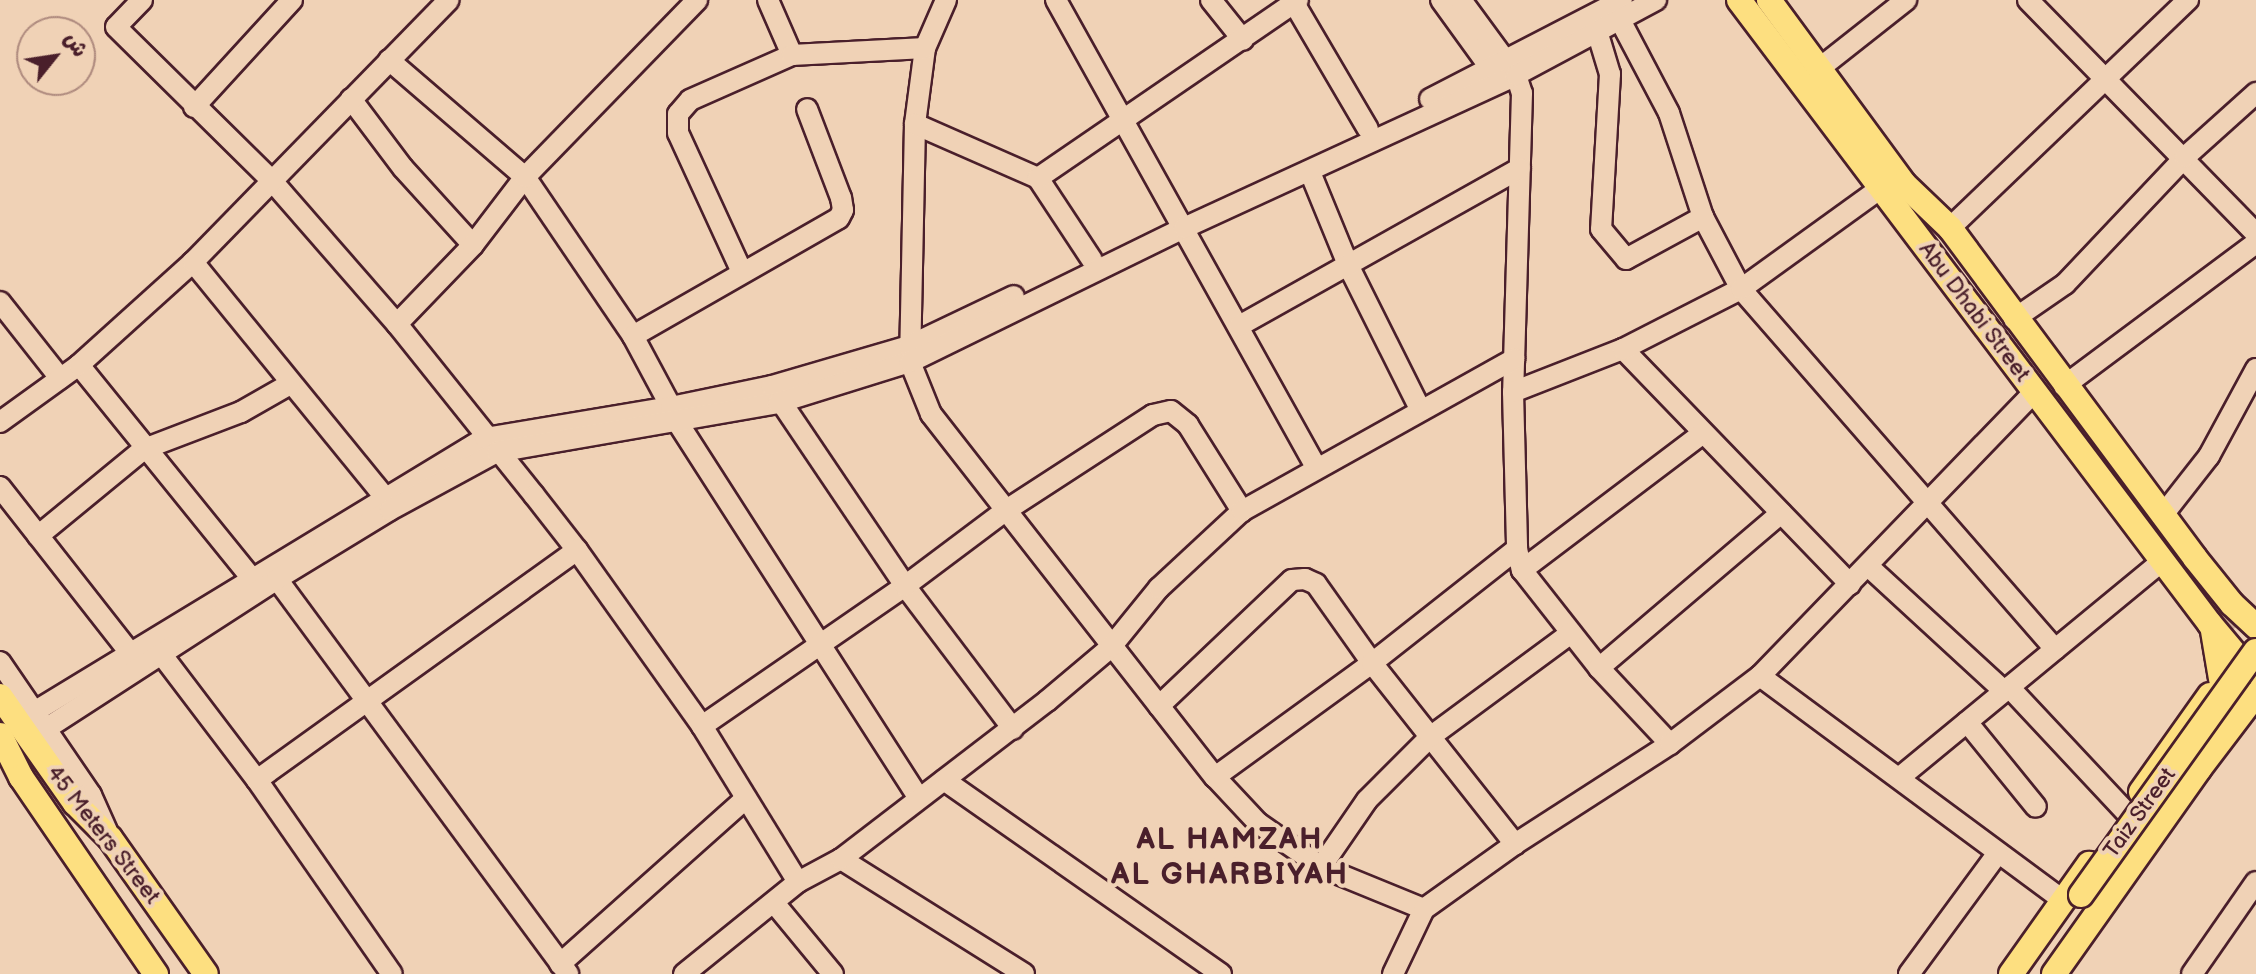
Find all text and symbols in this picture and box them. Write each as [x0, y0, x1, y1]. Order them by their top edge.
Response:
north arrow [16, 16, 96, 96]
text: ش [58, 28, 93, 62]
street label: Abu Dhabi Street [1913, 237, 2035, 387]
street label: 45 Meters Street [41, 761, 165, 909]
street label: Taiz Street [2098, 763, 2182, 863]
district label: AL HAMZAH AL GHARBIYAH [1111, 822, 1349, 892]

